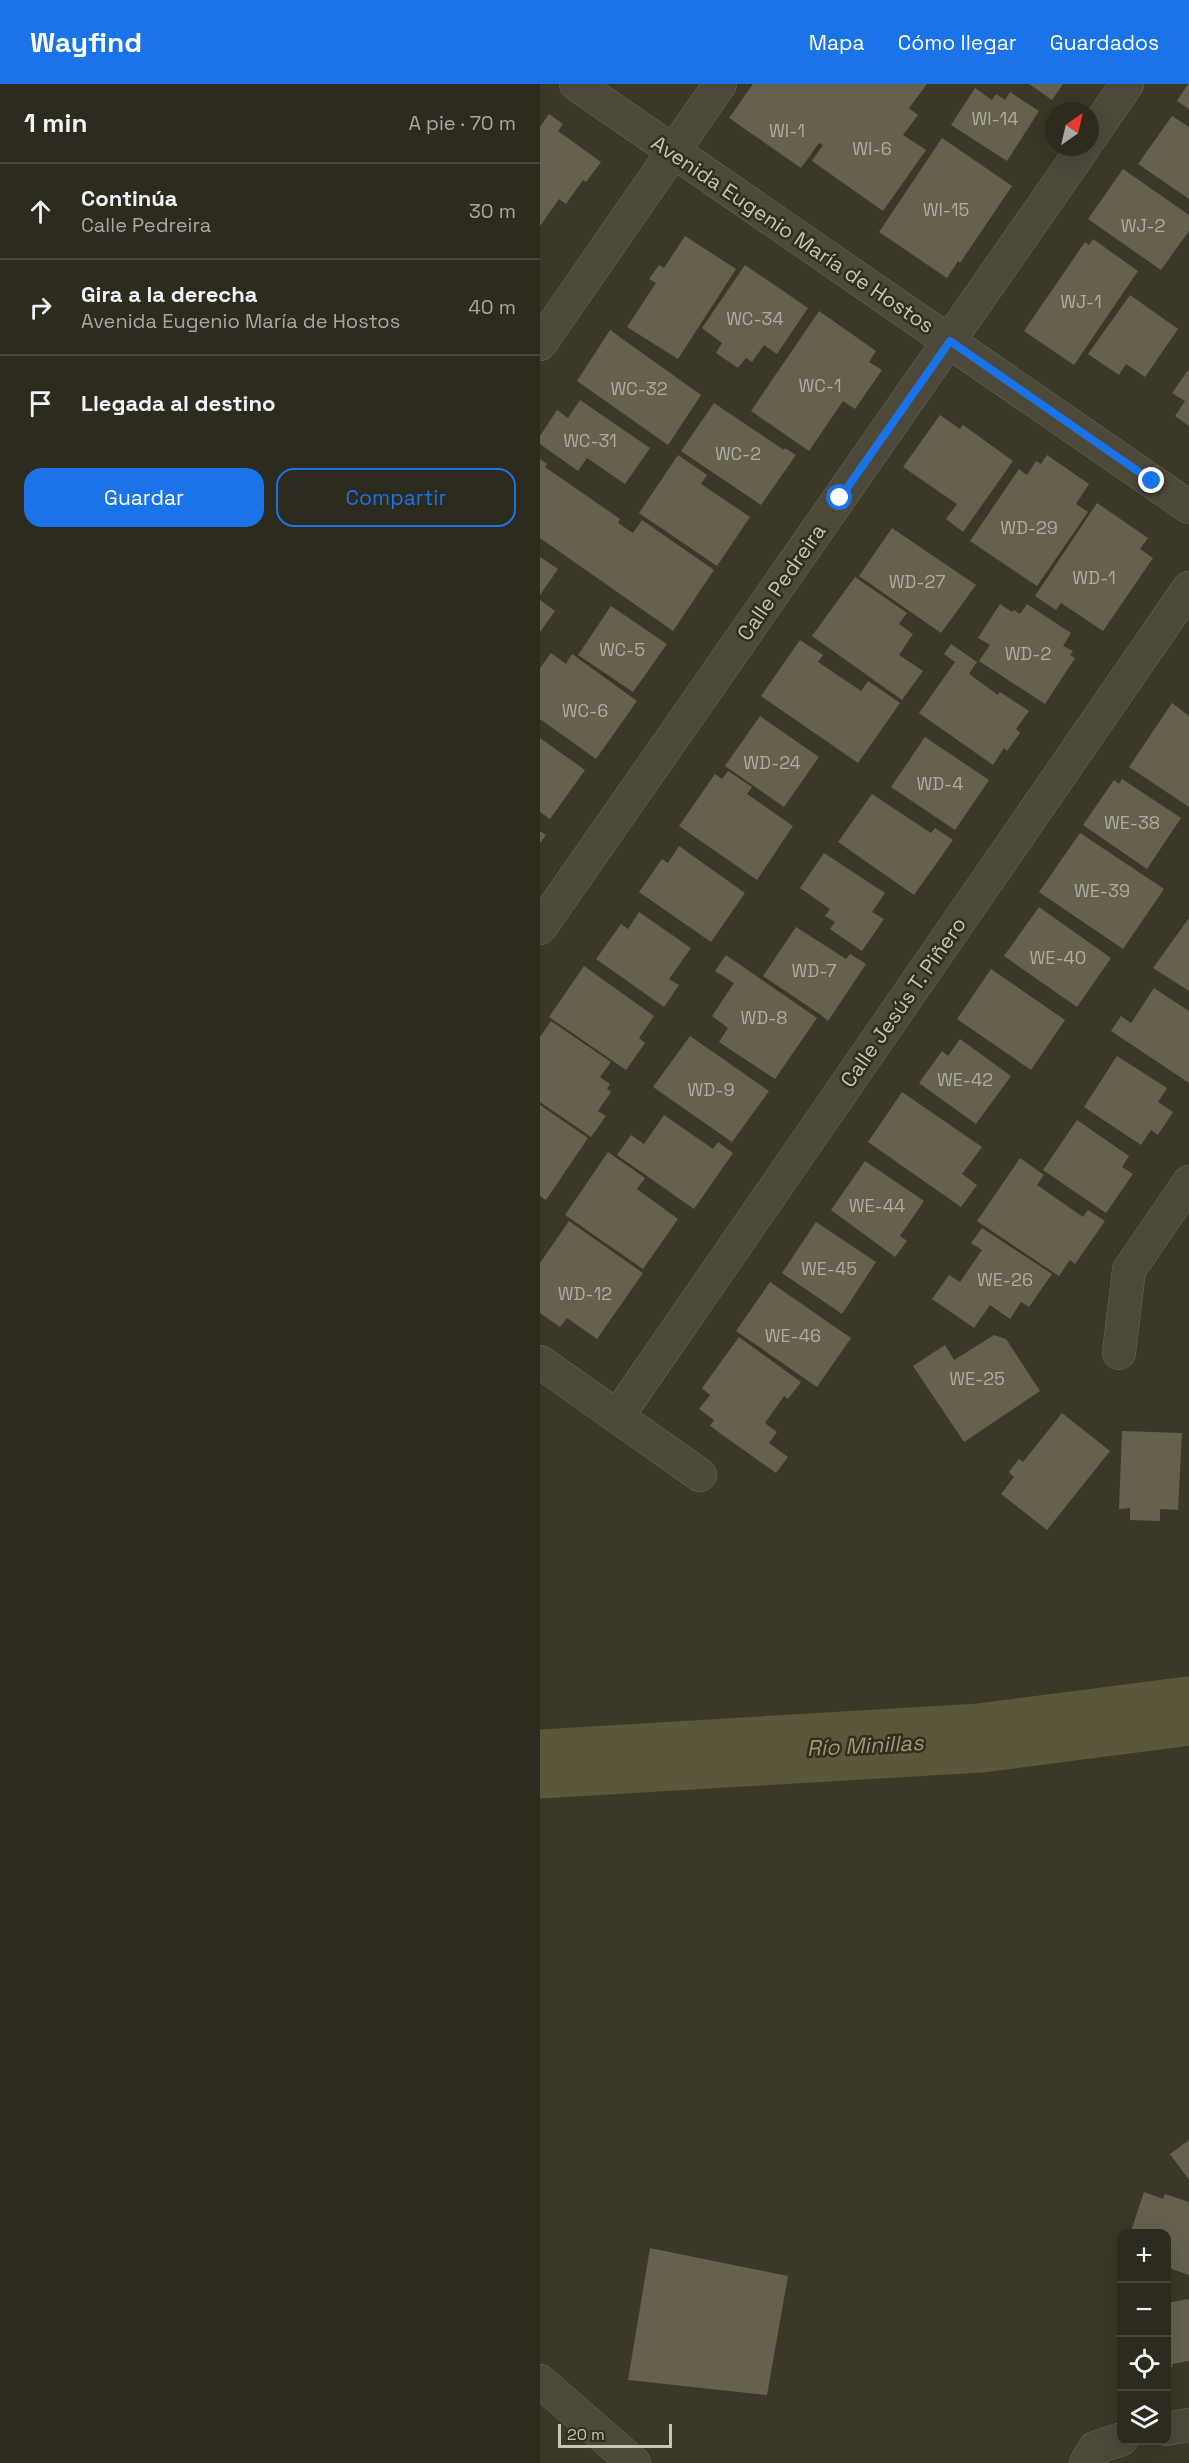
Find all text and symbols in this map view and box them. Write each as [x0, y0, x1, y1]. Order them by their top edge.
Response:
text: Wayfind [30, 24, 142, 60]
text: Mapa [809, 29, 865, 56]
text: Cómo llegar [898, 29, 1017, 56]
text: Guardados [1050, 29, 1159, 56]
north arrow [1045, 102, 1099, 156]
text: 1 min [24, 106, 88, 140]
house number: WI-14 [971, 107, 1019, 130]
text: A pie · 70 m [409, 110, 516, 136]
house number: WI-1 [769, 119, 805, 142]
street label: Avenida Eugenio María de Hostos [646, 129, 940, 339]
house number: WI-6 [852, 137, 892, 160]
text: Continúa [81, 184, 177, 212]
icon: ahead [24, 195, 57, 228]
text: 30 m [469, 198, 516, 224]
house number: WI-15 [923, 198, 969, 221]
text: Calle Pedreira [81, 212, 211, 238]
house number: WJ-2 [1121, 214, 1165, 237]
text: Gira a la derecha [81, 280, 258, 308]
house number: WJ-1 [1060, 290, 1102, 313]
icon: right [24, 291, 57, 324]
text: 40 m [468, 294, 516, 320]
house number: WC-34 [726, 307, 784, 330]
text: Avenida Eugenio María de Hostos [81, 308, 400, 334]
house number: WC-1 [799, 374, 841, 397]
house number: WC-32 [610, 377, 668, 400]
icon: arrive [24, 387, 57, 420]
text: Llegada al destino [81, 389, 275, 417]
house number: WC-31 [563, 429, 617, 452]
house number: WC-2 [715, 442, 761, 465]
route end [1138, 467, 1164, 493]
button: Guardar [24, 468, 264, 527]
button: Compartir [276, 468, 516, 527]
route start [826, 484, 852, 510]
house number: WD-29 [1000, 516, 1058, 539]
street label: Calle Pedreira [731, 518, 831, 646]
house number: WD-1 [1072, 566, 1116, 589]
house number: WD-27 [889, 570, 945, 593]
house number: WC-5 [599, 638, 645, 661]
house number: WD-2 [1005, 642, 1051, 665]
house number: WC-6 [562, 699, 608, 722]
house number: WD-24 [743, 751, 801, 774]
house number: WD-4 [916, 772, 964, 795]
house number: WE-38 [1104, 811, 1160, 834]
house number: WE-39 [1074, 879, 1130, 902]
street label: Calle Jesús T. Piñero [834, 912, 972, 1092]
house number: WE-40 [1030, 946, 1086, 969]
house number: WD-7 [791, 959, 837, 982]
house number: WD-8 [740, 1006, 788, 1029]
house number: WE-42 [937, 1068, 993, 1091]
house number: WD-9 [688, 1078, 734, 1101]
house number: WE-44 [849, 1194, 905, 1217]
house number: WE-45 [801, 1257, 857, 1280]
house number: WE-26 [977, 1268, 1033, 1291]
house number: WD-12 [558, 1282, 612, 1305]
house number: WE-46 [765, 1324, 821, 1347]
house number: WE-25 [949, 1367, 1005, 1390]
water label: Río Minillas [806, 1728, 925, 1762]
map controls [1117, 2229, 1171, 2445]
button: + [1117, 2229, 1171, 2283]
button: − [1117, 2283, 1171, 2337]
button: locate [1117, 2337, 1171, 2391]
button: layers [1117, 2391, 1171, 2445]
scale bar [558, 2421, 672, 2448]
text: 20 m [567, 2424, 605, 2445]

